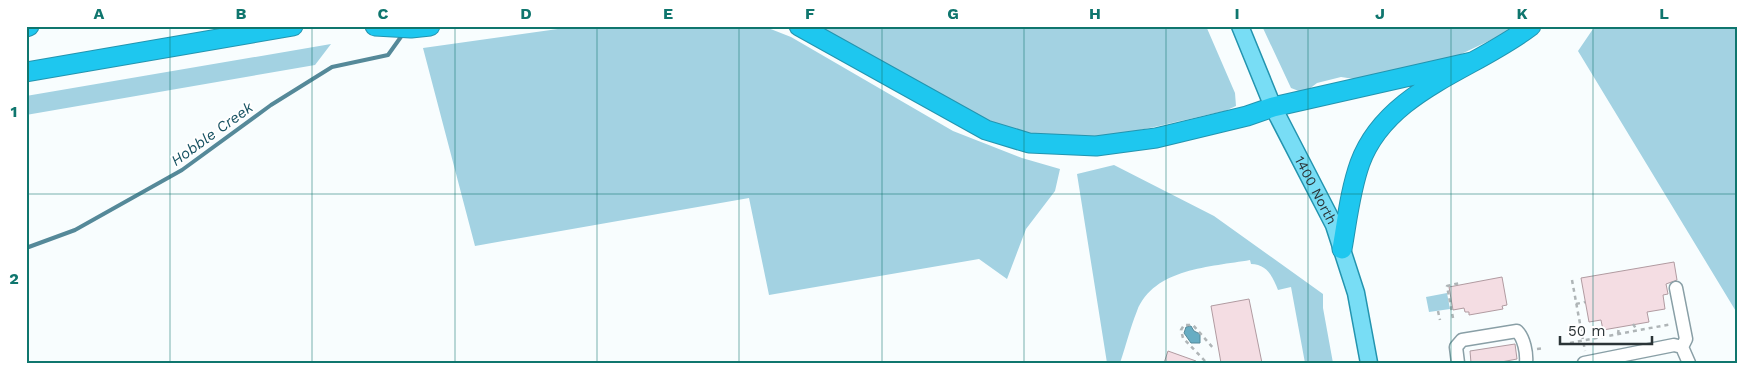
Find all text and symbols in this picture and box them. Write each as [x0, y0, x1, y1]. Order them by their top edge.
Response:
text: A [94, 4, 105, 23]
text: B [236, 4, 247, 23]
text: C [378, 4, 389, 23]
text: D [520, 4, 532, 23]
text: E [663, 4, 673, 23]
text: F [805, 4, 815, 23]
text: G [947, 4, 959, 23]
text: H [1089, 4, 1101, 23]
text: I [1234, 4, 1240, 23]
text: J [1375, 4, 1385, 23]
text: K [1516, 4, 1528, 23]
text: L [1659, 4, 1669, 23]
water label: Hobble Creek [167, 98, 257, 170]
text: 1 [11, 102, 17, 121]
street label: 1400 North [1292, 153, 1340, 227]
text: 2 [9, 269, 19, 288]
scale bar [1560, 314, 1653, 346]
text: 50 m [1568, 322, 1605, 340]

